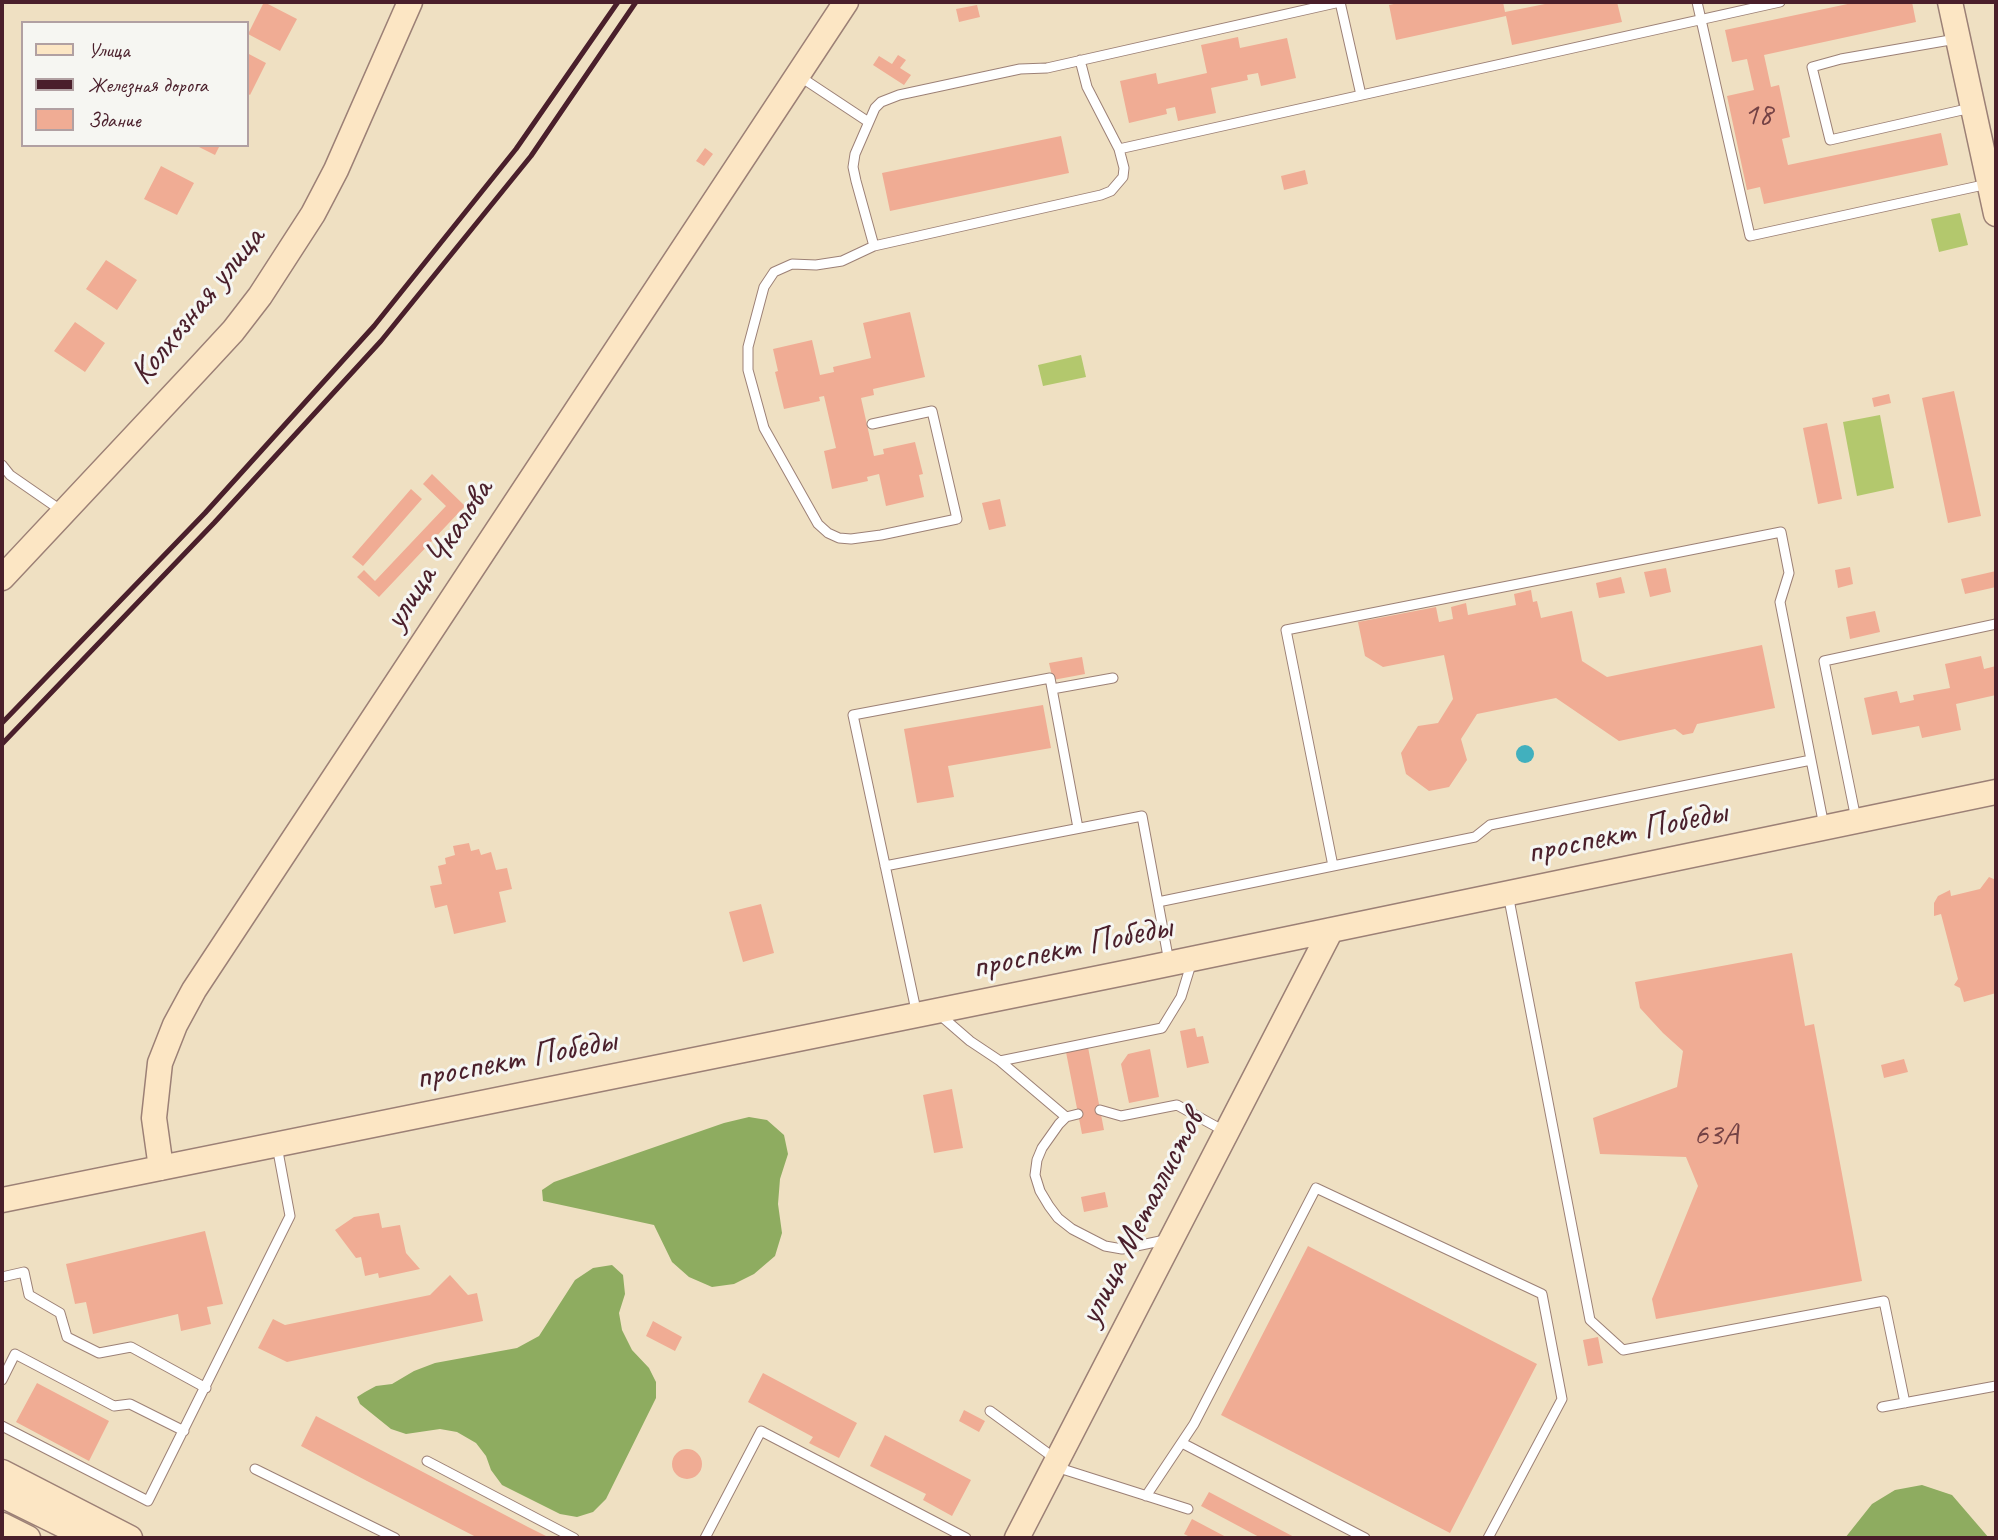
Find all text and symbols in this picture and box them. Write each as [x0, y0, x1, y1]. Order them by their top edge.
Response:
legend [21, 21, 248, 147]
text: Улица [88, 37, 130, 63]
text: Железная дорога [88, 72, 208, 98]
house number: 18 [1744, 97, 1772, 135]
text: Здание [88, 107, 141, 133]
street label: Колхозная улица [122, 219, 274, 393]
street label: улица Чкалова [375, 472, 503, 638]
street label: проспект Победы [1523, 791, 1731, 875]
street label: проспект Победы [968, 906, 1176, 990]
street label: проспект Победы [412, 1020, 620, 1100]
street label: улица Металлистов [1070, 1104, 1214, 1332]
house number: 63А [1694, 1117, 1738, 1155]

